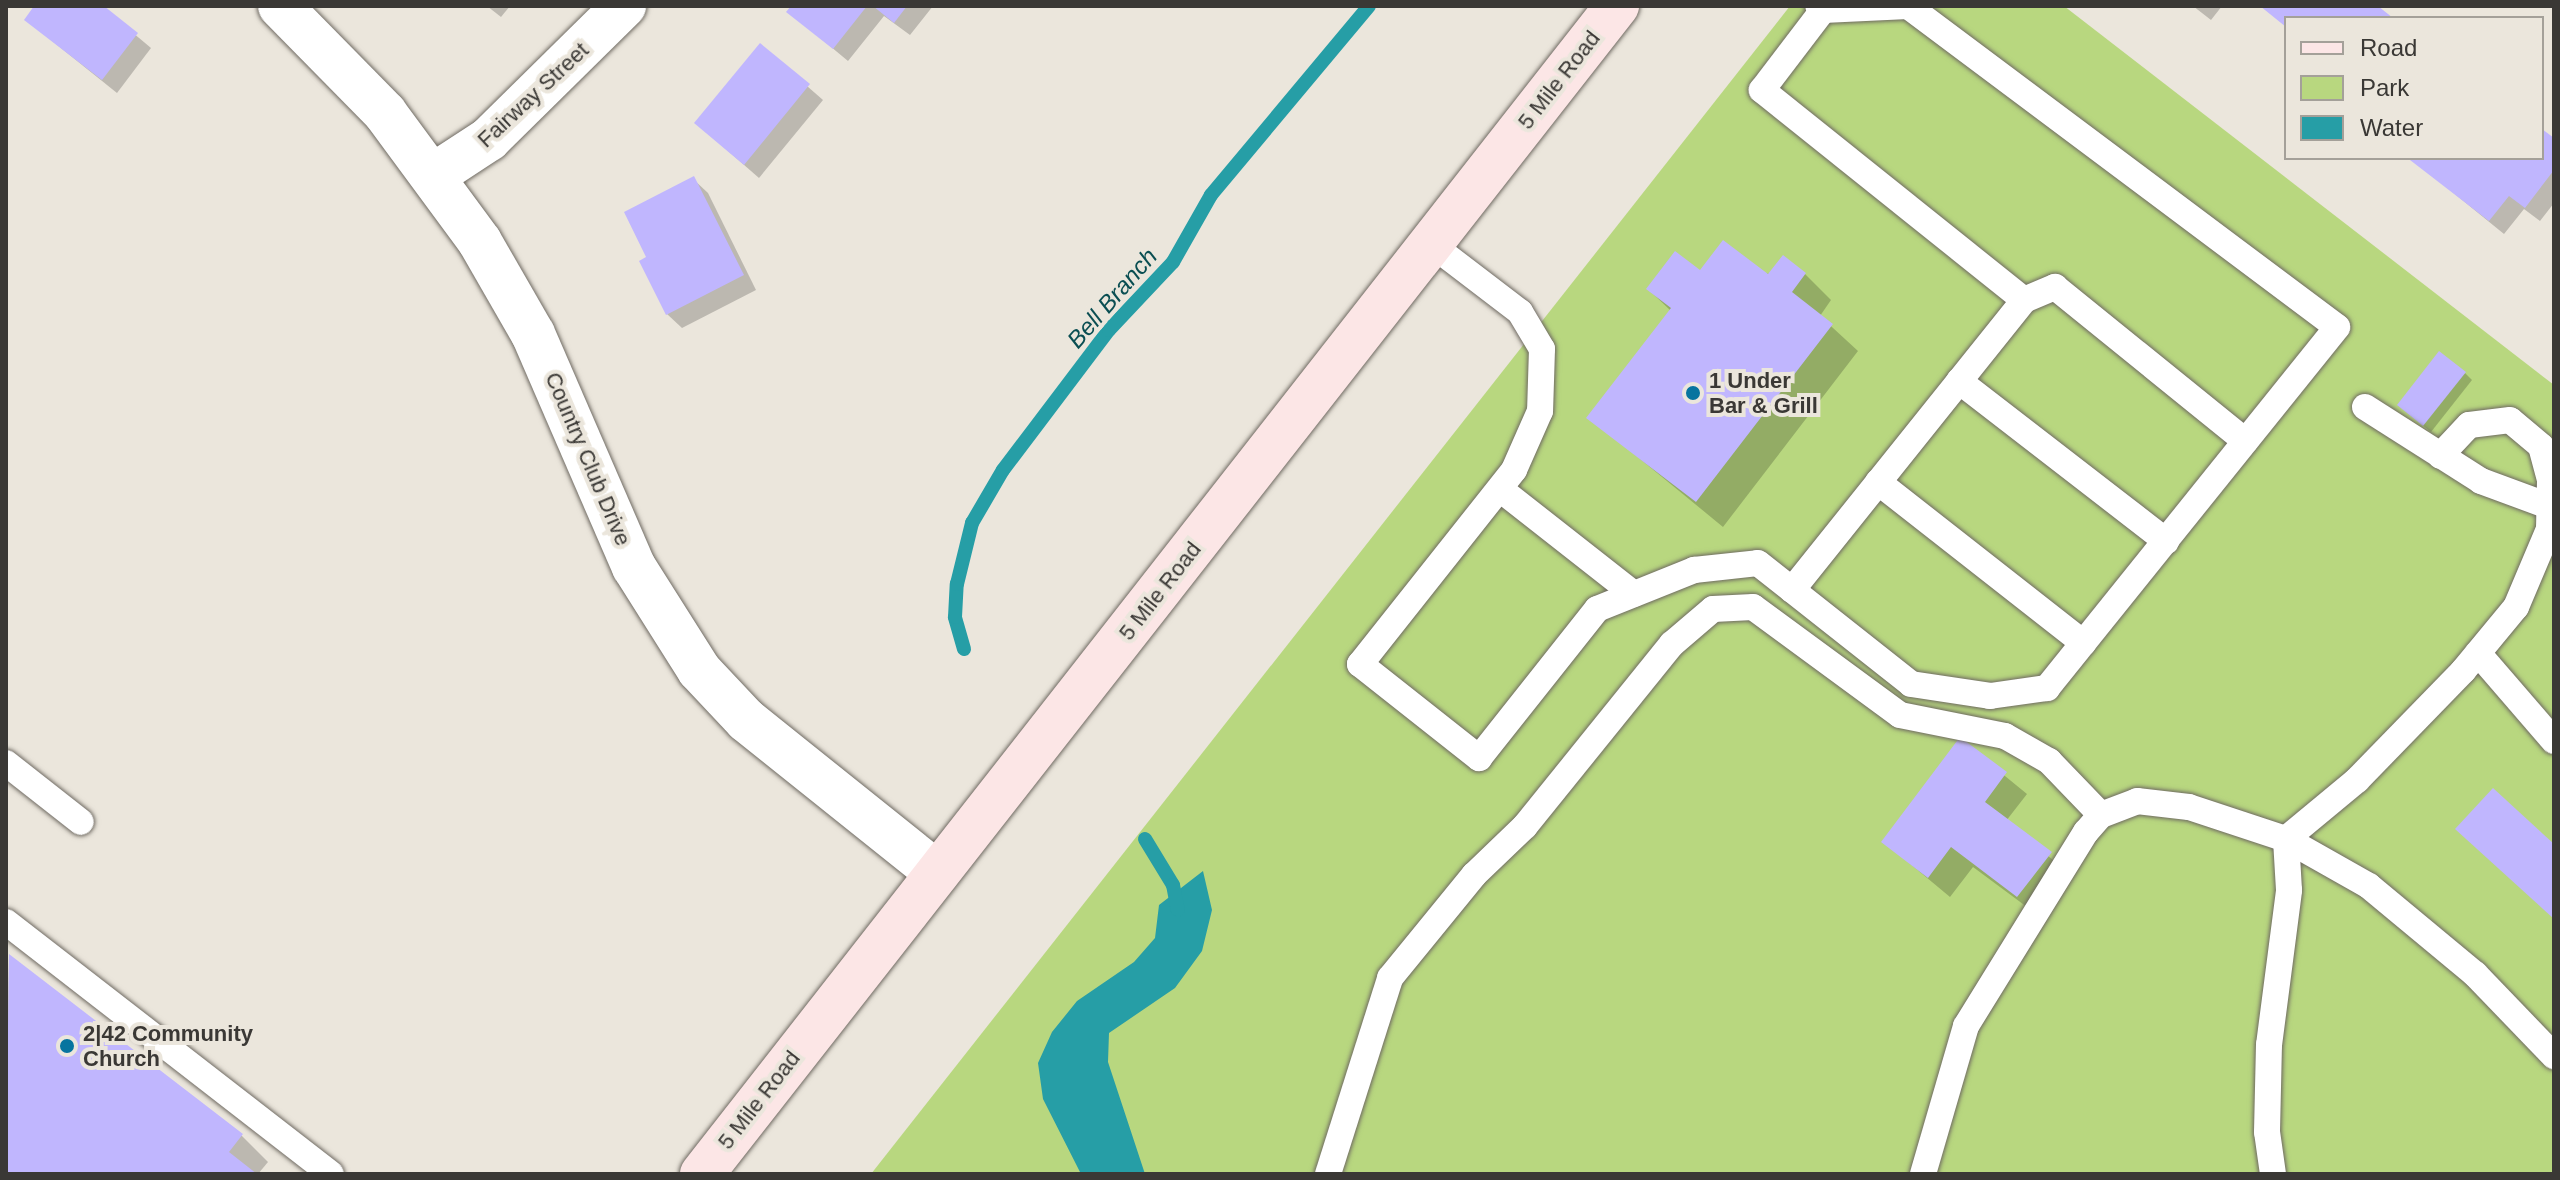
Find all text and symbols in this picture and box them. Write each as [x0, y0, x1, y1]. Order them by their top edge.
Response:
legend [2284, 16, 2544, 160]
street label: 5 Mile Road [1512, 26, 1606, 134]
text: Road [2360, 34, 2417, 61]
street label: Fairway Street [472, 37, 594, 153]
text: Park [2360, 74, 2409, 101]
text: Water [2360, 114, 2423, 141]
water label: Bell Branch [1061, 242, 1163, 354]
place label: 1 Under Bar & Grill [1709, 367, 1818, 418]
street label: Country Club Drive [540, 368, 636, 550]
marker: 1 Under Bar & Grill [1684, 384, 1702, 402]
street label: 5 Mile Road [1113, 537, 1207, 645]
place label: 2|42 Community Church [83, 1020, 253, 1072]
marker: 2|42 Community Church [58, 1037, 76, 1055]
street label: 5 Mile Road [712, 1046, 806, 1154]

